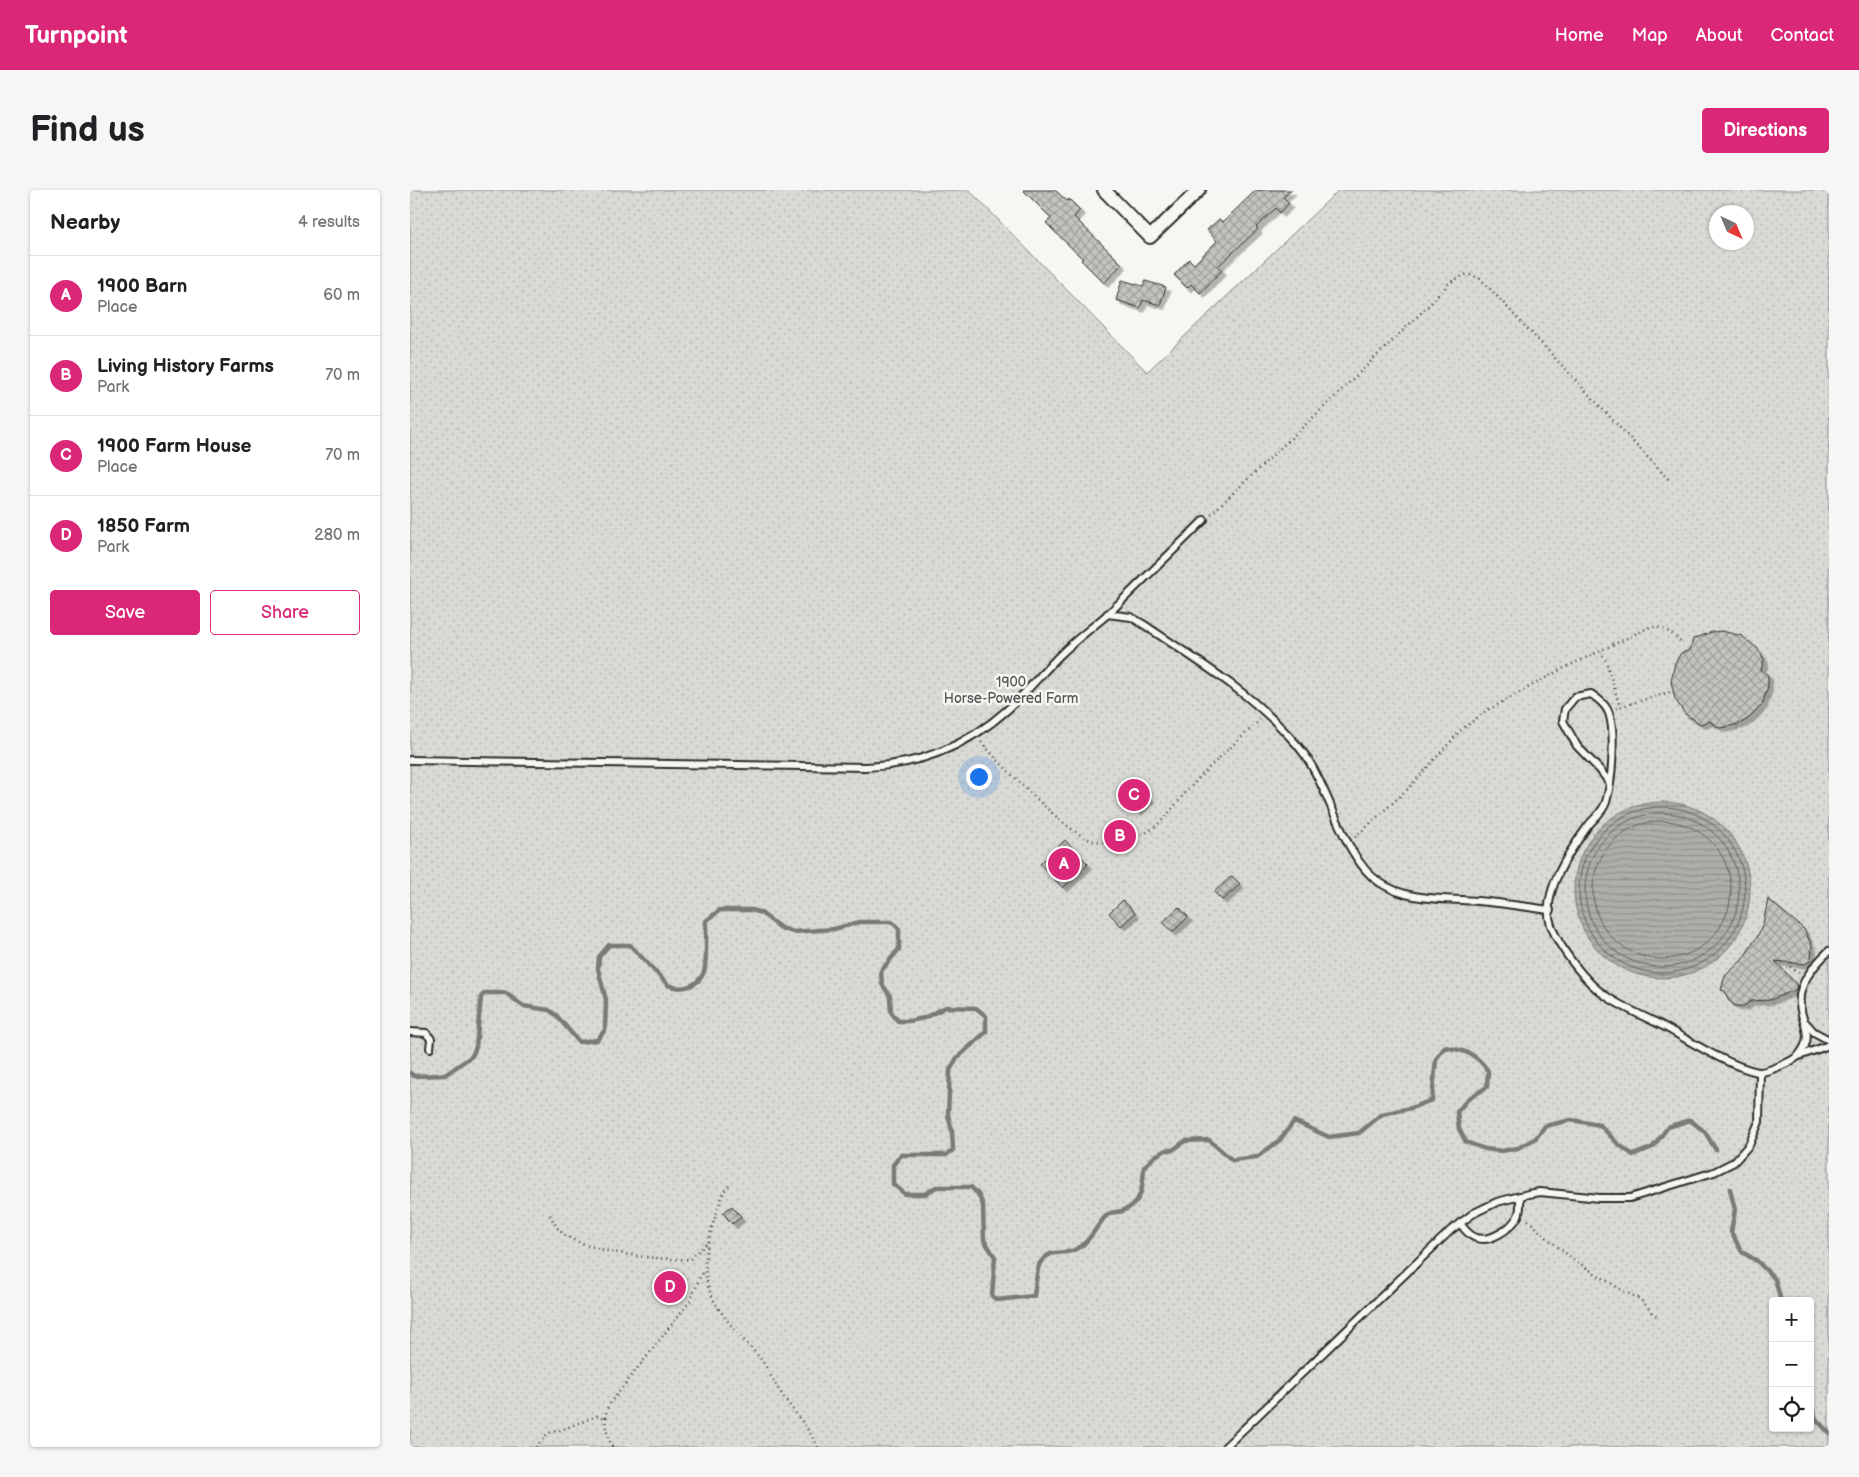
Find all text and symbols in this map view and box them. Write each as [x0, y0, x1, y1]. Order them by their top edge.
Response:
text: Turnpoint [25, 21, 128, 50]
text: Home [1555, 25, 1604, 46]
text: Map [1632, 25, 1668, 46]
text: About [1696, 25, 1743, 46]
text: Contact [1771, 25, 1834, 46]
button: Directions [1702, 108, 1829, 153]
text: Find us [30, 109, 145, 152]
north arrow [1709, 205, 1754, 250]
text: Nearby [50, 210, 120, 235]
text: 4 results [298, 213, 360, 232]
text: 1900 Barn [97, 275, 187, 298]
text: A [61, 286, 71, 305]
text: 60 m [323, 286, 360, 305]
text: Place [97, 298, 138, 317]
text: Living History Farms [97, 355, 274, 378]
text: B [60, 366, 72, 385]
text: 70 m [325, 366, 360, 385]
text: Park [97, 378, 129, 397]
text: 1900 Farm House [97, 435, 252, 458]
text: C [60, 446, 72, 465]
text: 70 m [325, 446, 360, 465]
text: Place [97, 458, 138, 477]
text: 1850 Farm [97, 515, 190, 538]
text: D [60, 526, 72, 545]
text: 280 m [314, 526, 360, 545]
text: Park [97, 538, 129, 557]
button: Save [50, 590, 200, 635]
button: Share [210, 590, 360, 635]
park label: 1900 Horse-Powered Farm [944, 674, 1078, 707]
your location [966, 764, 992, 790]
pin: C [1118, 776, 1150, 814]
pin: B [1104, 817, 1136, 855]
pin: A [1048, 845, 1080, 883]
pin: D [654, 1268, 686, 1306]
map controls [1769, 1297, 1814, 1432]
button: + [1769, 1297, 1814, 1342]
button: − [1769, 1342, 1814, 1387]
button: locate [1769, 1387, 1814, 1432]

